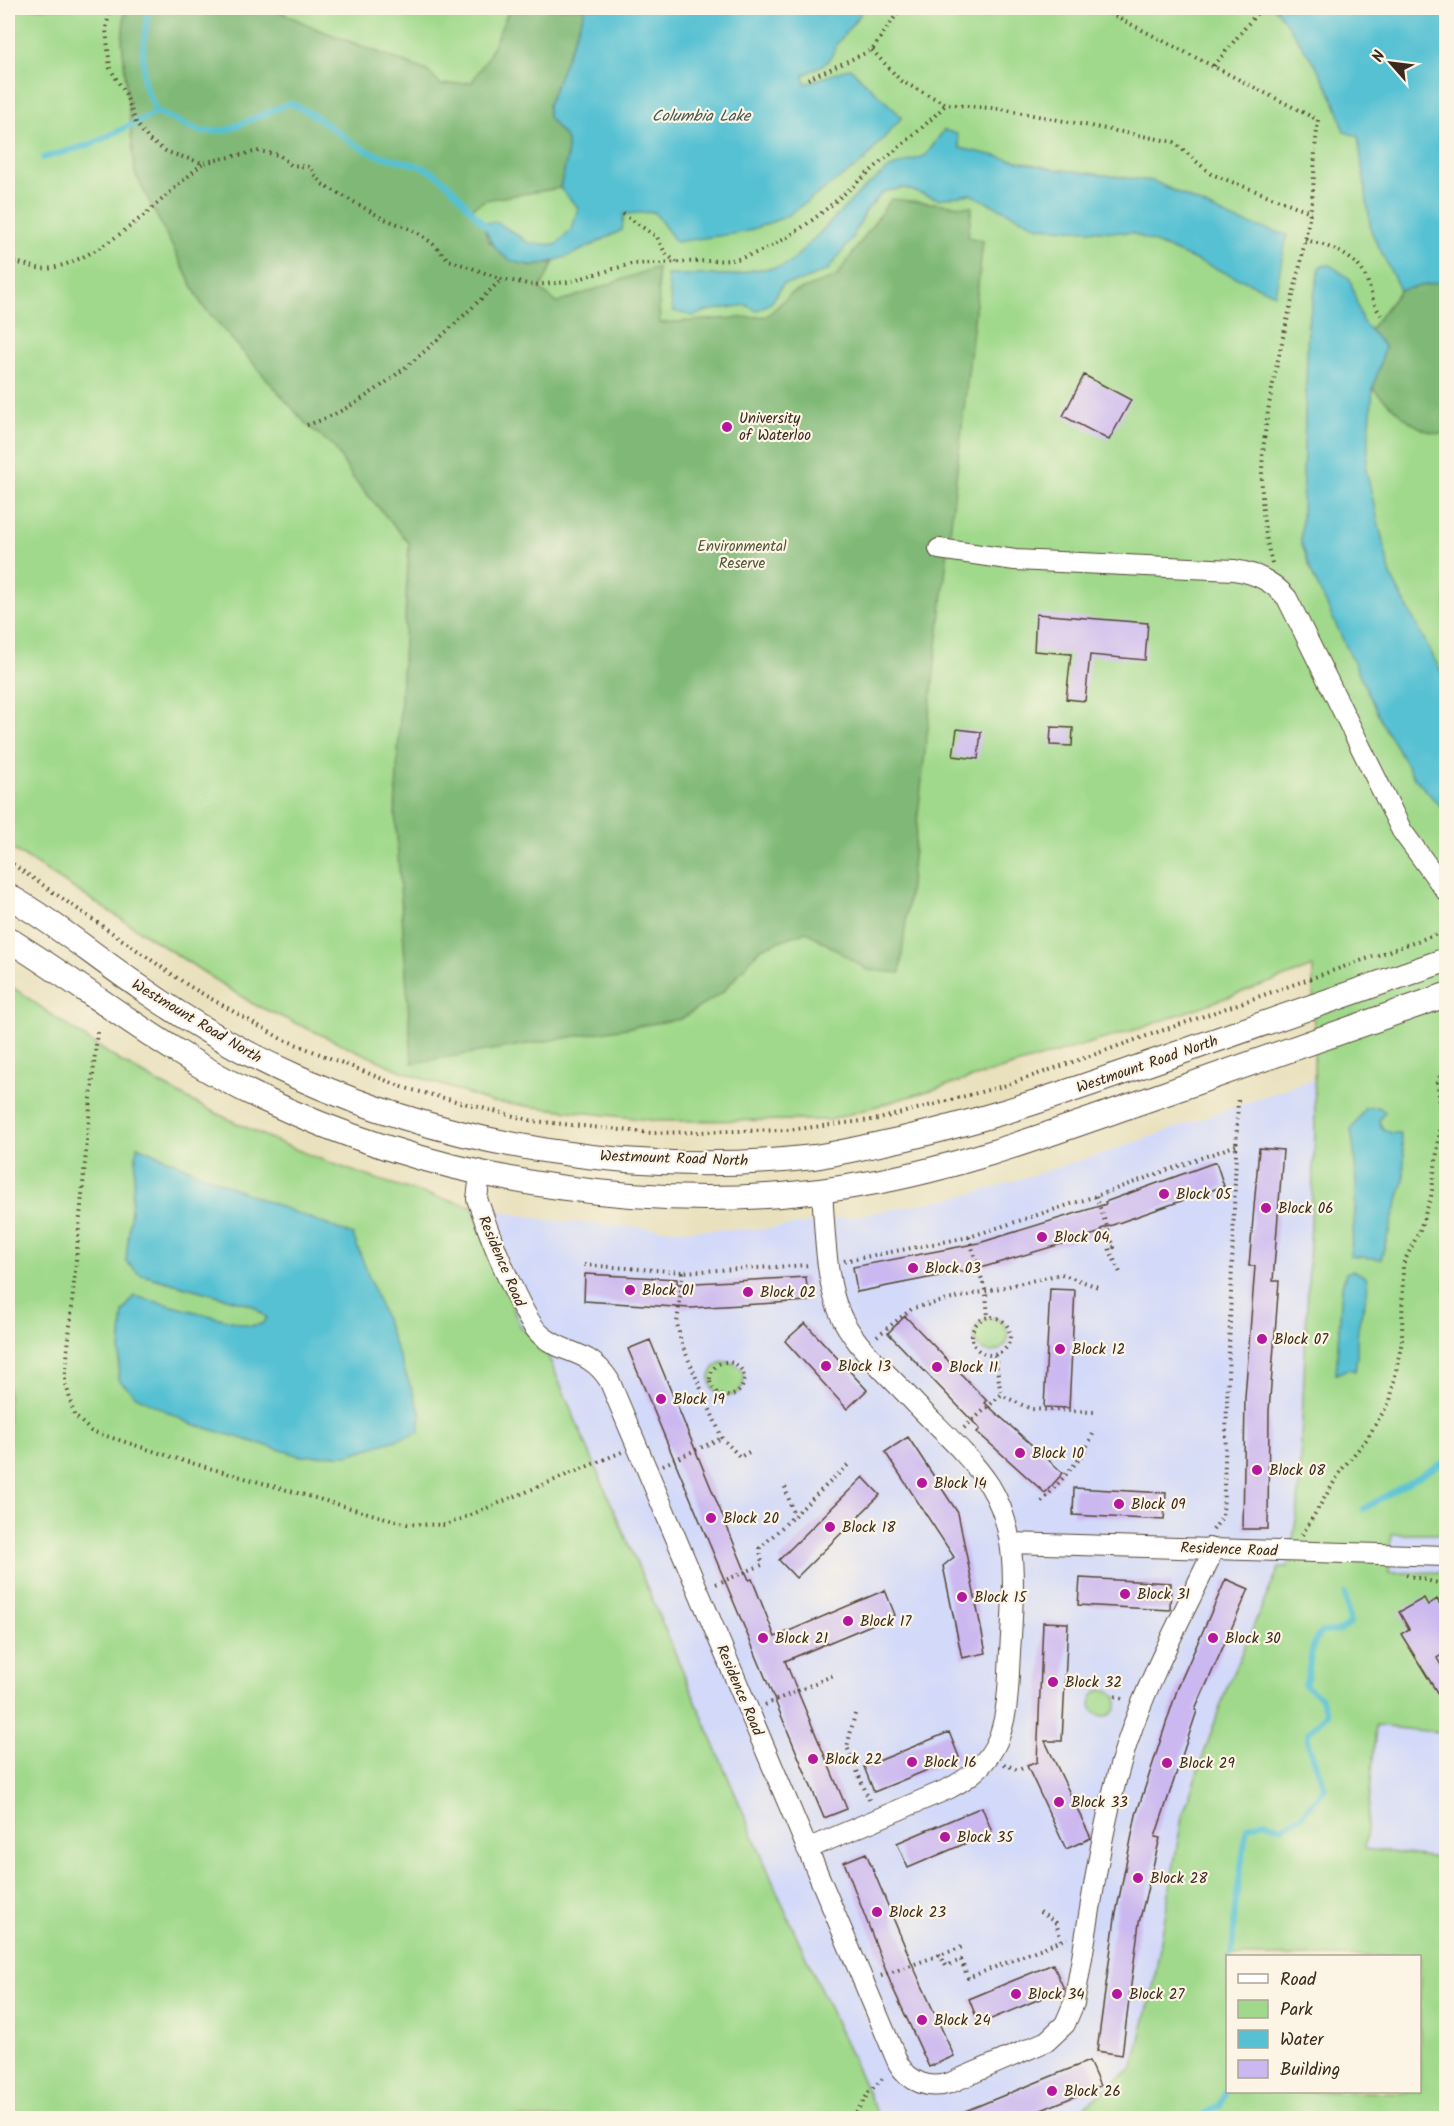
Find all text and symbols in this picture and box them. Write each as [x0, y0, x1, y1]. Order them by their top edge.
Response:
north arrow [1361, 33, 1421, 93]
text: N [1366, 46, 1392, 67]
water label: Columbia Lake [652, 104, 752, 129]
place label: University of Waterloo [739, 407, 811, 448]
marker: University of Waterloo [720, 420, 734, 434]
park label: Environmental Reserve [697, 535, 787, 576]
street label: Westmount Road North [127, 973, 266, 1070]
street label: Westmount Road North [1073, 1029, 1221, 1100]
street label: Westmount Road North [599, 1144, 748, 1174]
place label: Block 05 [1176, 1183, 1232, 1207]
marker: Block 05 [1157, 1187, 1171, 1201]
place label: Block 06 [1278, 1197, 1334, 1221]
marker: Block 06 [1259, 1201, 1273, 1215]
street label: Residence Road [471, 1212, 531, 1311]
place label: Block 04 [1054, 1226, 1110, 1250]
marker: Block 04 [1035, 1230, 1049, 1244]
place label: Block 03 [925, 1257, 981, 1281]
marker: Block 03 [906, 1261, 920, 1275]
place label: Block 01 [642, 1279, 694, 1303]
place label: Block 02 [760, 1281, 816, 1305]
marker: Block 01 [623, 1283, 637, 1297]
marker: Block 02 [741, 1285, 755, 1299]
place label: Block 07 [1274, 1328, 1329, 1352]
marker: Block 07 [1255, 1332, 1269, 1346]
place label: Block 12 [1072, 1338, 1125, 1362]
marker: Block 12 [1053, 1342, 1067, 1356]
place label: Block 13 [838, 1355, 891, 1379]
place label: Block 11 [949, 1356, 998, 1380]
marker: Block 13 [819, 1359, 833, 1373]
marker: Block 11 [930, 1360, 944, 1374]
place label: Block 19 [673, 1388, 725, 1412]
marker: Block 19 [654, 1392, 668, 1406]
place label: Block 10 [1032, 1442, 1084, 1466]
marker: Block 10 [1013, 1446, 1027, 1460]
place label: Block 08 [1269, 1459, 1326, 1483]
marker: Block 08 [1250, 1463, 1264, 1477]
place label: Block 14 [934, 1472, 987, 1496]
marker: Block 14 [915, 1476, 929, 1490]
place label: Block 09 [1131, 1493, 1186, 1517]
marker: Block 09 [1112, 1497, 1126, 1511]
place label: Block 20 [723, 1507, 779, 1531]
marker: Block 20 [704, 1511, 718, 1525]
place label: Block 18 [842, 1516, 896, 1540]
marker: Block 18 [823, 1520, 837, 1534]
street label: Residence Road [1180, 1536, 1278, 1564]
place label: Block 31 [1137, 1583, 1190, 1607]
place label: Block 15 [974, 1586, 1027, 1610]
marker: Block 31 [1118, 1587, 1132, 1601]
marker: Block 15 [955, 1590, 969, 1604]
place label: Block 17 [860, 1610, 912, 1634]
marker: Block 17 [841, 1614, 855, 1628]
place label: Block 21 [775, 1627, 828, 1651]
place label: Block 30 [1225, 1627, 1281, 1651]
marker: Block 21 [756, 1631, 770, 1645]
marker: Block 30 [1206, 1631, 1220, 1645]
street label: Residence Road [709, 1641, 769, 1740]
place label: Block 32 [1065, 1671, 1122, 1695]
marker: Block 32 [1046, 1675, 1060, 1689]
place label: Block 22 [825, 1748, 882, 1772]
place label: Block 16 [924, 1751, 977, 1775]
marker: Block 22 [806, 1752, 820, 1766]
place label: Block 29 [1179, 1752, 1235, 1776]
marker: Block 16 [905, 1755, 919, 1769]
marker: Block 29 [1160, 1756, 1174, 1770]
place label: Block 33 [1071, 1791, 1128, 1815]
marker: Block 33 [1052, 1795, 1066, 1809]
place label: Block 35 [957, 1826, 1014, 1850]
marker: Block 35 [938, 1830, 952, 1844]
place label: Block 28 [1150, 1867, 1208, 1891]
marker: Block 28 [1131, 1871, 1145, 1885]
place label: Block 23 [889, 1901, 946, 1925]
marker: Block 23 [870, 1905, 884, 1919]
legend [1226, 1955, 1421, 2093]
text: Road [1280, 1966, 1317, 1995]
place label: Block 34 [1028, 1983, 1085, 2007]
place label: Block 27 [1129, 1983, 1185, 2007]
marker: Block 34 [1009, 1987, 1023, 2001]
marker: Block 27 [1110, 1987, 1124, 2001]
text: Park [1280, 1996, 1313, 2025]
place label: Block 24 [934, 2009, 991, 2033]
marker: Block 24 [915, 2013, 929, 2027]
text: Water [1280, 2026, 1325, 2055]
text: Building [1280, 2056, 1340, 2085]
place label: Block 26 [1064, 2080, 1121, 2104]
marker: Block 26 [1045, 2084, 1059, 2098]

